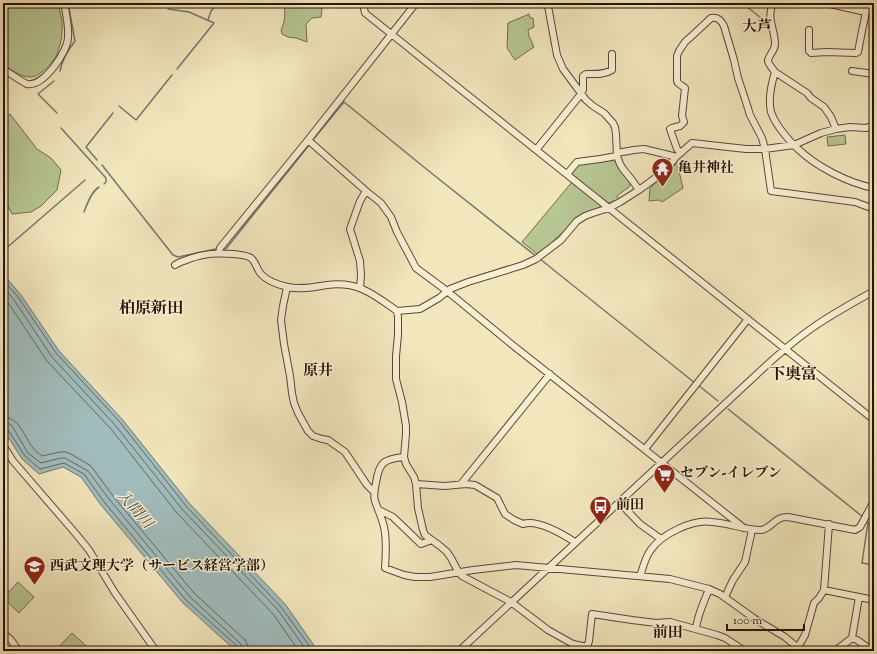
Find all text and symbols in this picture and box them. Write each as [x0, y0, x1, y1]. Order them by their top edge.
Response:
district label: 大芦 [742, 17, 772, 38]
temple icon: 亀井神社 [650, 156, 676, 189]
place label: 亀井神社 [678, 159, 734, 179]
district label: 柏原新田 [119, 298, 183, 321]
district label: 原井 [303, 361, 333, 382]
district label: 下奥富 [769, 364, 817, 387]
supermarket icon: セブン-イレブン [652, 461, 678, 494]
place label: セブン-イレブン [680, 464, 782, 484]
water label: 入間川 [111, 486, 158, 535]
bus stop icon: 前田 [587, 493, 613, 526]
place label: 前田 [616, 496, 644, 516]
school or university icon: 西武文理大学（サービス経営学部） [22, 554, 48, 587]
place label: 西武文理大学（サービス経営学部） [50, 557, 274, 577]
scale bar [727, 606, 804, 632]
text: 100 m [733, 612, 762, 630]
district label: 前田 [653, 623, 683, 644]

